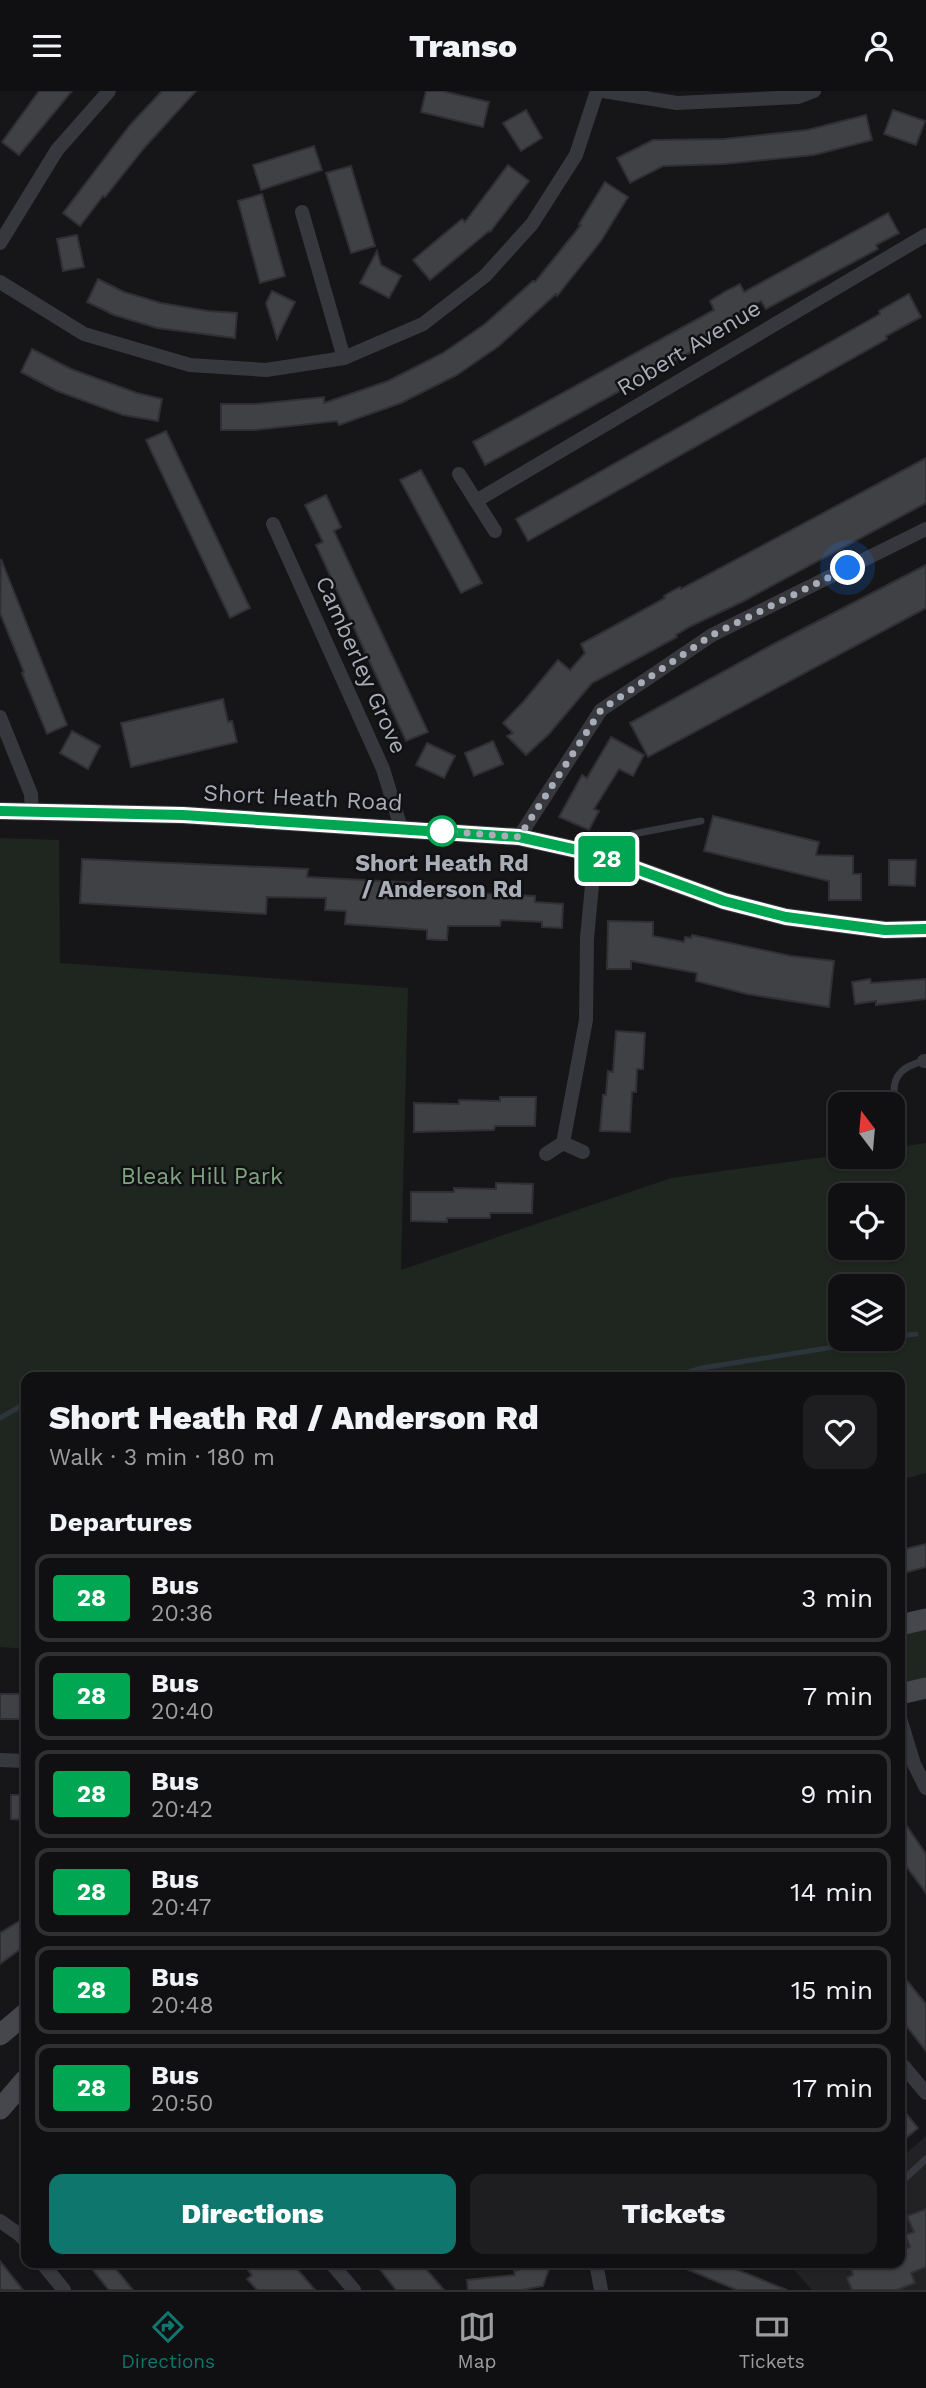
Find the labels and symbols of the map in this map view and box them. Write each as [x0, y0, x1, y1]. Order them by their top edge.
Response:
street label: Robert Avenue [612, 294, 766, 402]
your location [830, 550, 865, 585]
street label: Camberley Grove [310, 572, 412, 758]
street label: Short Heath Road [203, 779, 403, 817]
marker: Short Heath Rd / Anderson Rd [427, 816, 457, 846]
line badge: 28 [576, 836, 638, 882]
place label: Short Heath Rd / Anderson Rd [355, 850, 529, 903]
north arrow [828, 1092, 905, 1169]
park label: Bleak Hill Park [121, 1163, 283, 1190]

